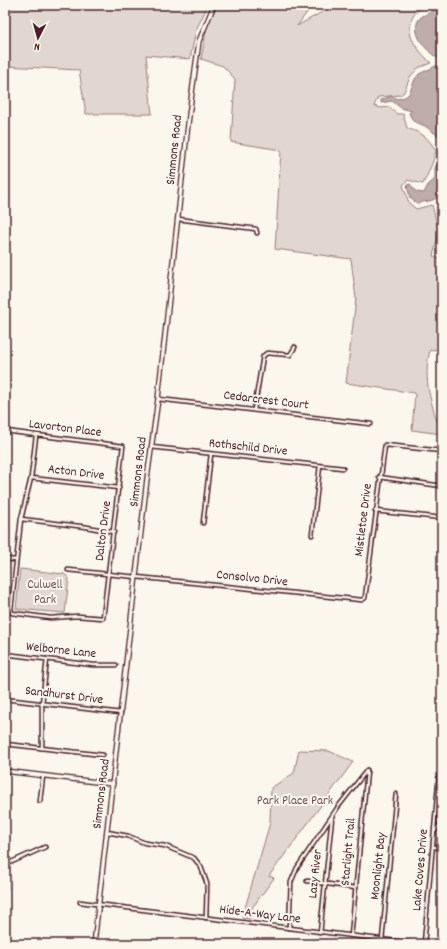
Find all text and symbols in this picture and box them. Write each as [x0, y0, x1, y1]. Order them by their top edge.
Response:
north arrow [18, 18, 58, 58]
text: N [33, 38, 41, 54]
street label: Simmons Road [162, 114, 188, 186]
street label: Cedarcrest Court [222, 386, 310, 416]
street label: Lavorton Place [28, 415, 103, 443]
street label: Rothschild Drive [208, 434, 289, 462]
street label: Simmons Road [125, 436, 153, 508]
street label: Acton Drive [47, 460, 106, 486]
street label: Mistletoe Drive [350, 482, 378, 558]
street label: Dalton Drive [91, 500, 117, 562]
street label: Consolvo Drive [215, 566, 289, 592]
park label: Culwell Park [27, 576, 63, 610]
street label: Welborne Lane [25, 638, 97, 664]
street label: Sandhurst Drive [24, 682, 104, 710]
street label: Simmons Road [88, 758, 116, 830]
park label: Park Place Park [257, 792, 333, 811]
street label: Starlight Trail [337, 817, 361, 887]
street label: Lake Coves Drive [408, 828, 434, 912]
street label: Moonlight Bay [366, 831, 392, 901]
street label: Lazy River [304, 848, 328, 899]
street label: Hide-A-Way Lane [218, 901, 302, 929]

